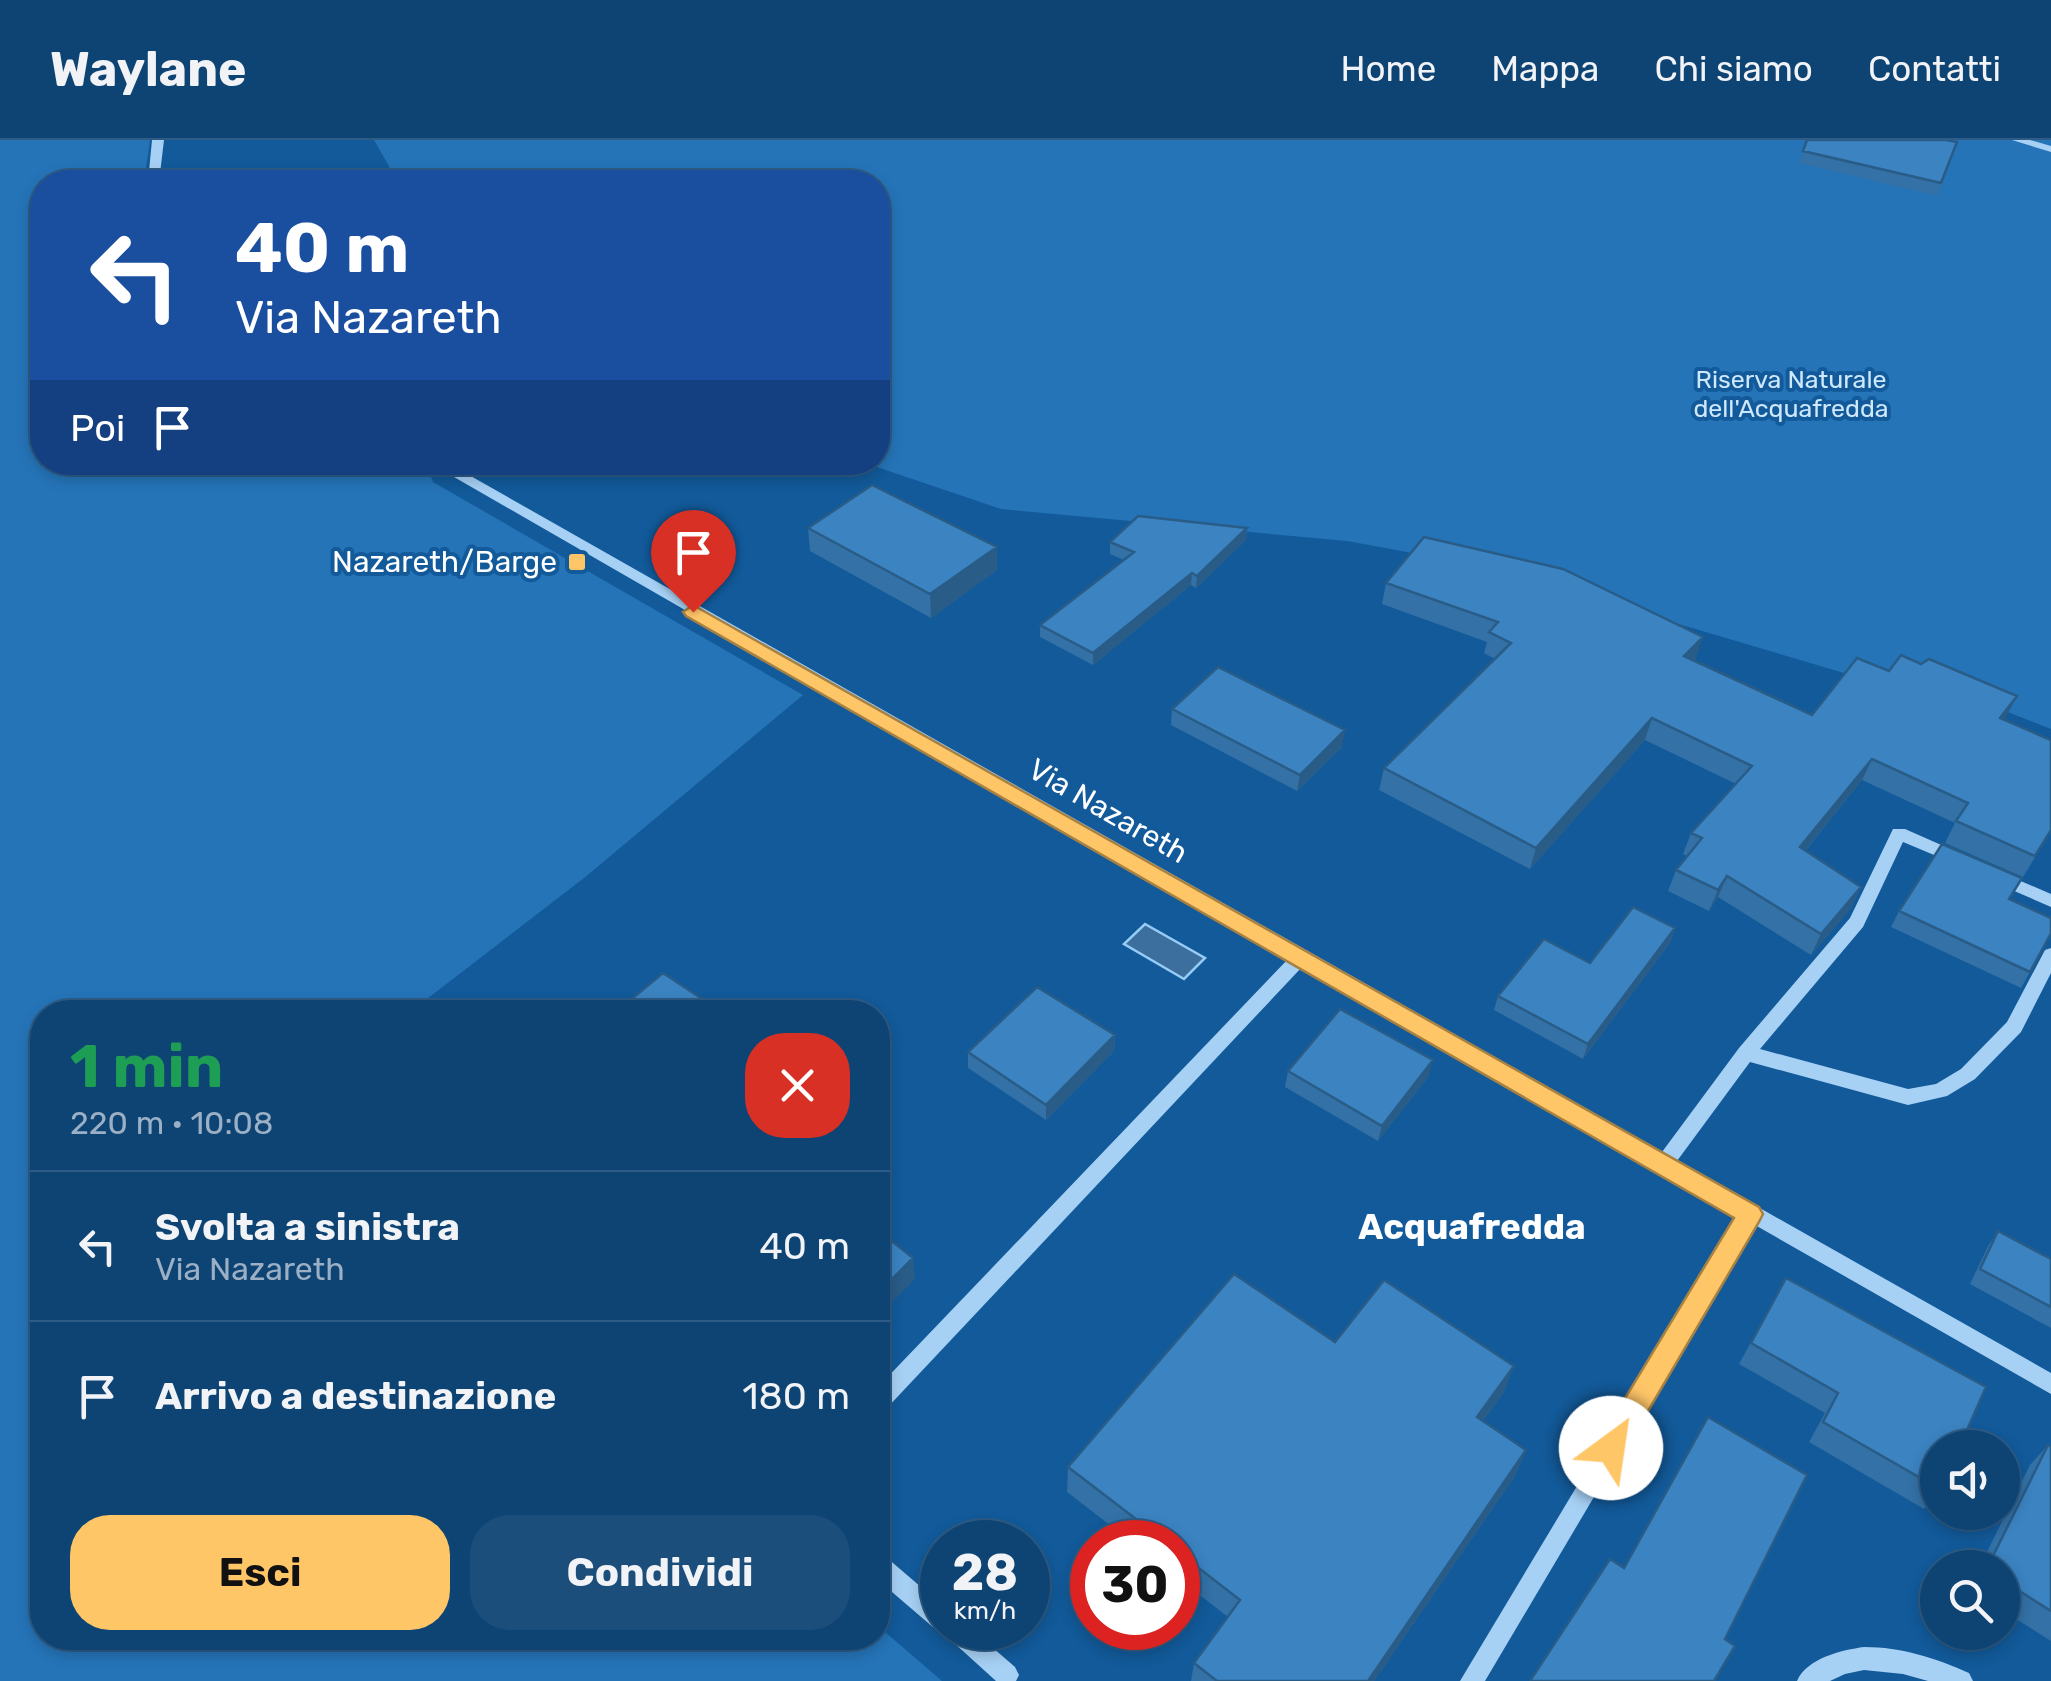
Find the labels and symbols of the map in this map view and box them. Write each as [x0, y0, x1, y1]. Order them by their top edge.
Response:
park label: Riserva Naturale dell'Acquafredda [1693, 365, 1889, 423]
pin [651, 510, 736, 613]
place label: Nazareth/Barge [332, 544, 557, 580]
marker: Nazareth/Barge [566, 551, 588, 573]
street label: Via Nazareth [1022, 751, 1194, 871]
district label: Acquafredda [1358, 1206, 1586, 1248]
position arrow [1559, 1396, 1663, 1500]
speed limit sign: 30 [1070, 1520, 1200, 1650]

